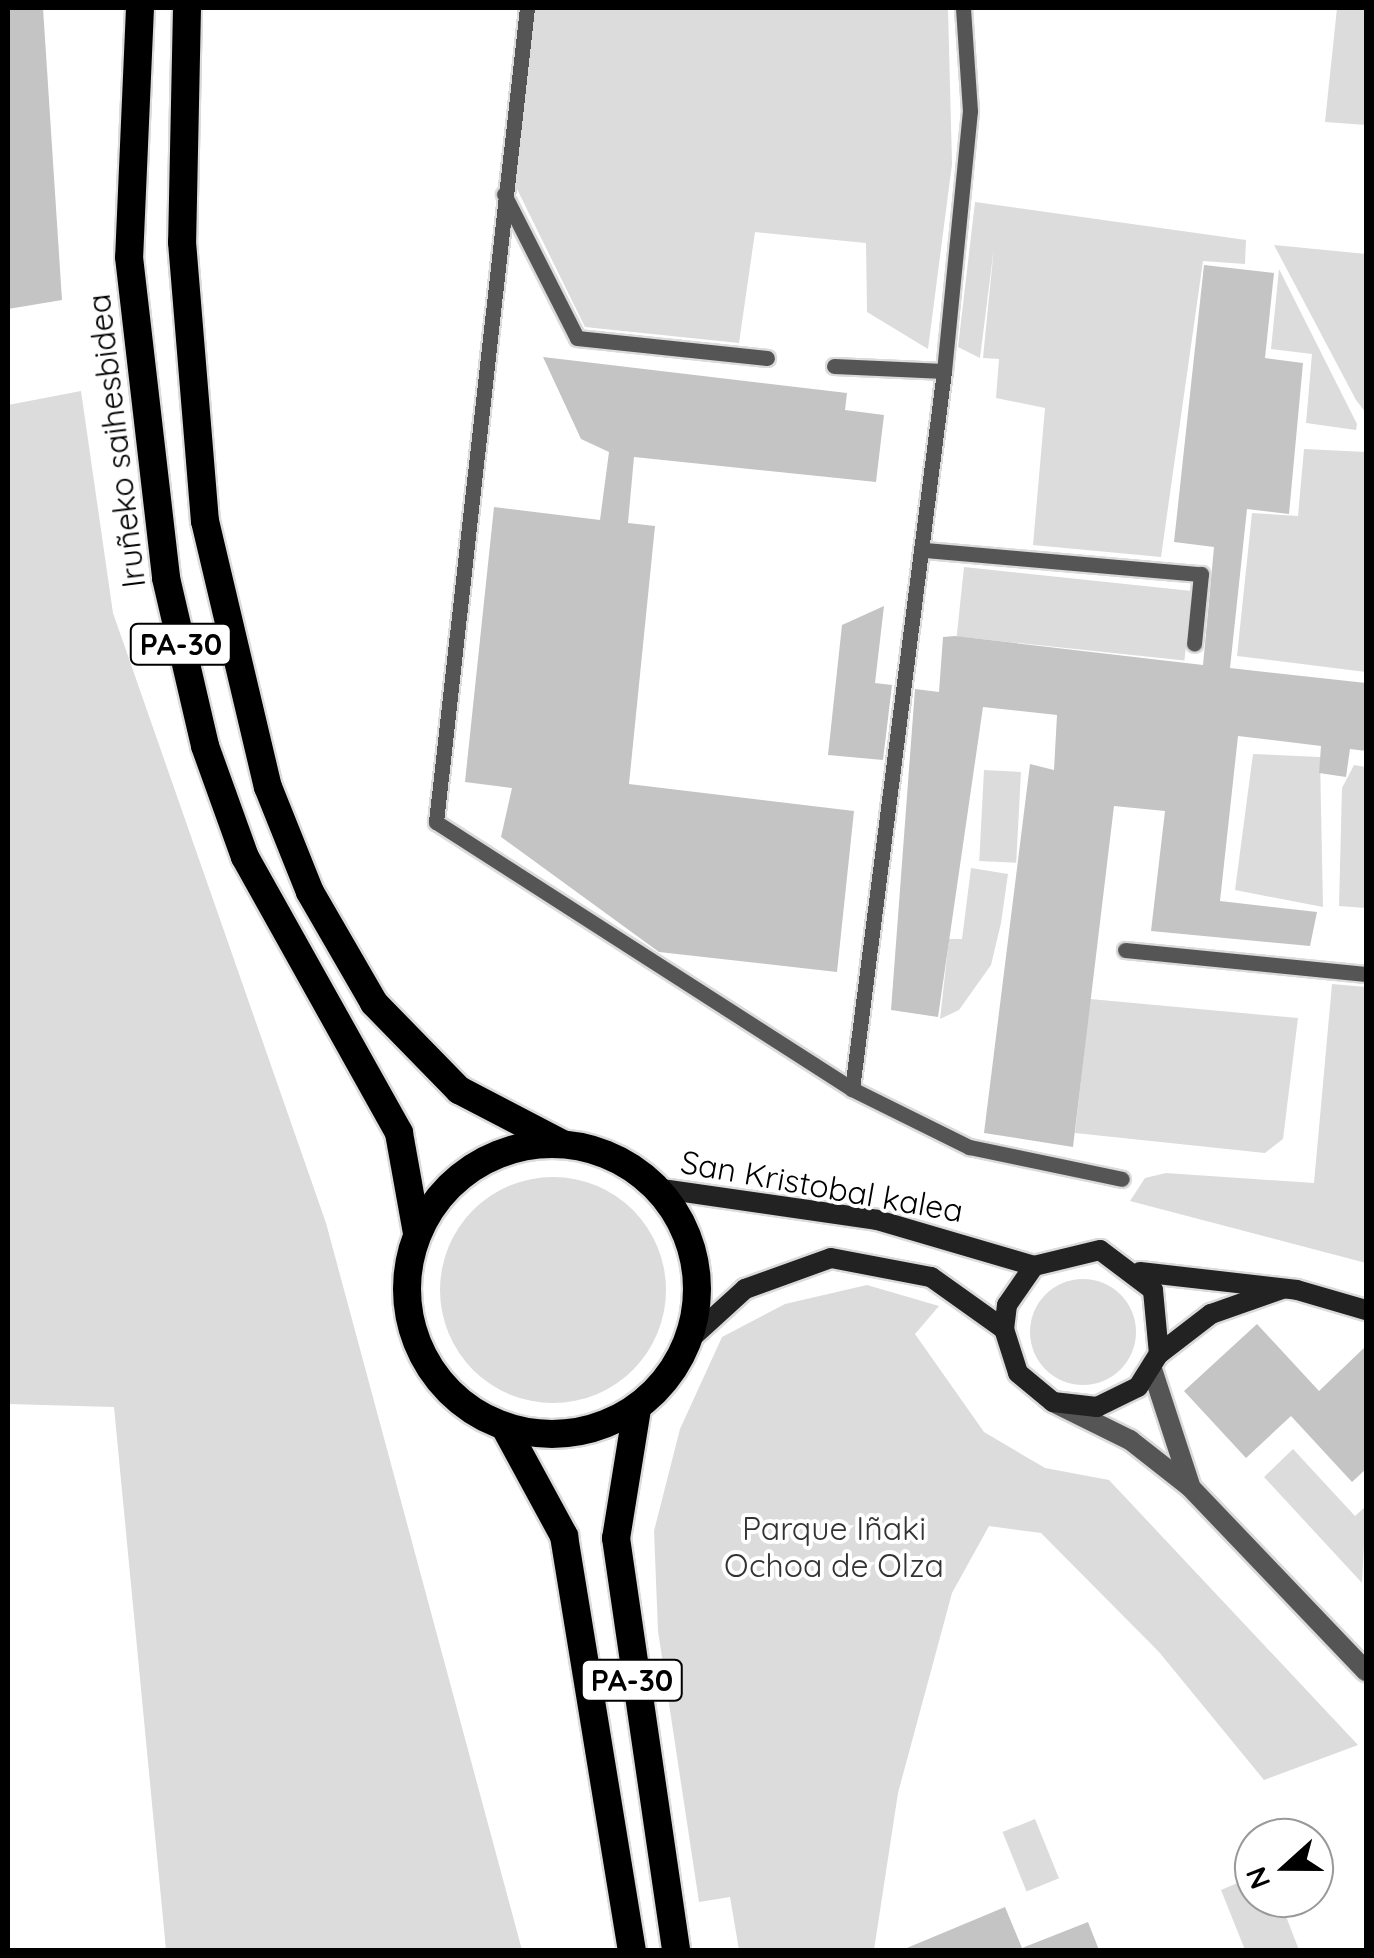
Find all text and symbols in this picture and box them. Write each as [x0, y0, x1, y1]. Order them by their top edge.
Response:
street label: Iruñeko saihesbidea [79, 292, 153, 590]
road number: PA-30 [128, 619, 234, 669]
street label: San Kristobal kalea [678, 1142, 966, 1230]
park label: Parque Iñaki Ochoa de Olza [724, 1510, 944, 1585]
road number: PA-30 [580, 1655, 684, 1705]
north arrow [1234, 1818, 1334, 1918]
text: N [1237, 1862, 1277, 1894]

